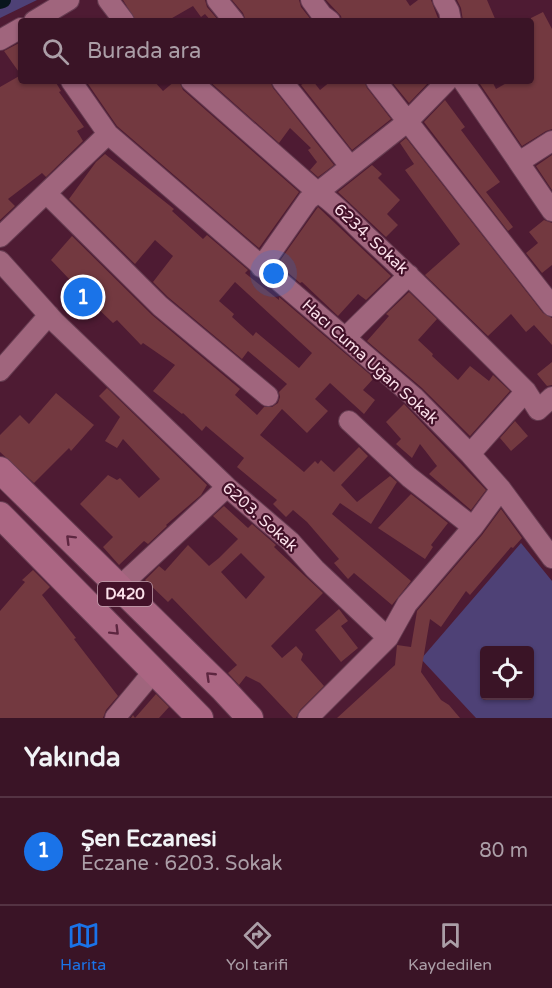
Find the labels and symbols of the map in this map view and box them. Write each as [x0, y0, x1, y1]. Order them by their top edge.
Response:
street label: 6234. Sokak [330, 200, 413, 279]
your location [259, 259, 288, 288]
pin: 1 [64, 274, 103, 320]
street label: Hacı Cuma Uğan Sokak [298, 295, 443, 429]
street label: 6203. Sokak [218, 478, 302, 556]
one-way arrow [67, 536, 78, 547]
road number: D420 [98, 582, 152, 606]
one-way arrow [107, 624, 118, 635]
one-way arrow [206, 672, 217, 683]

